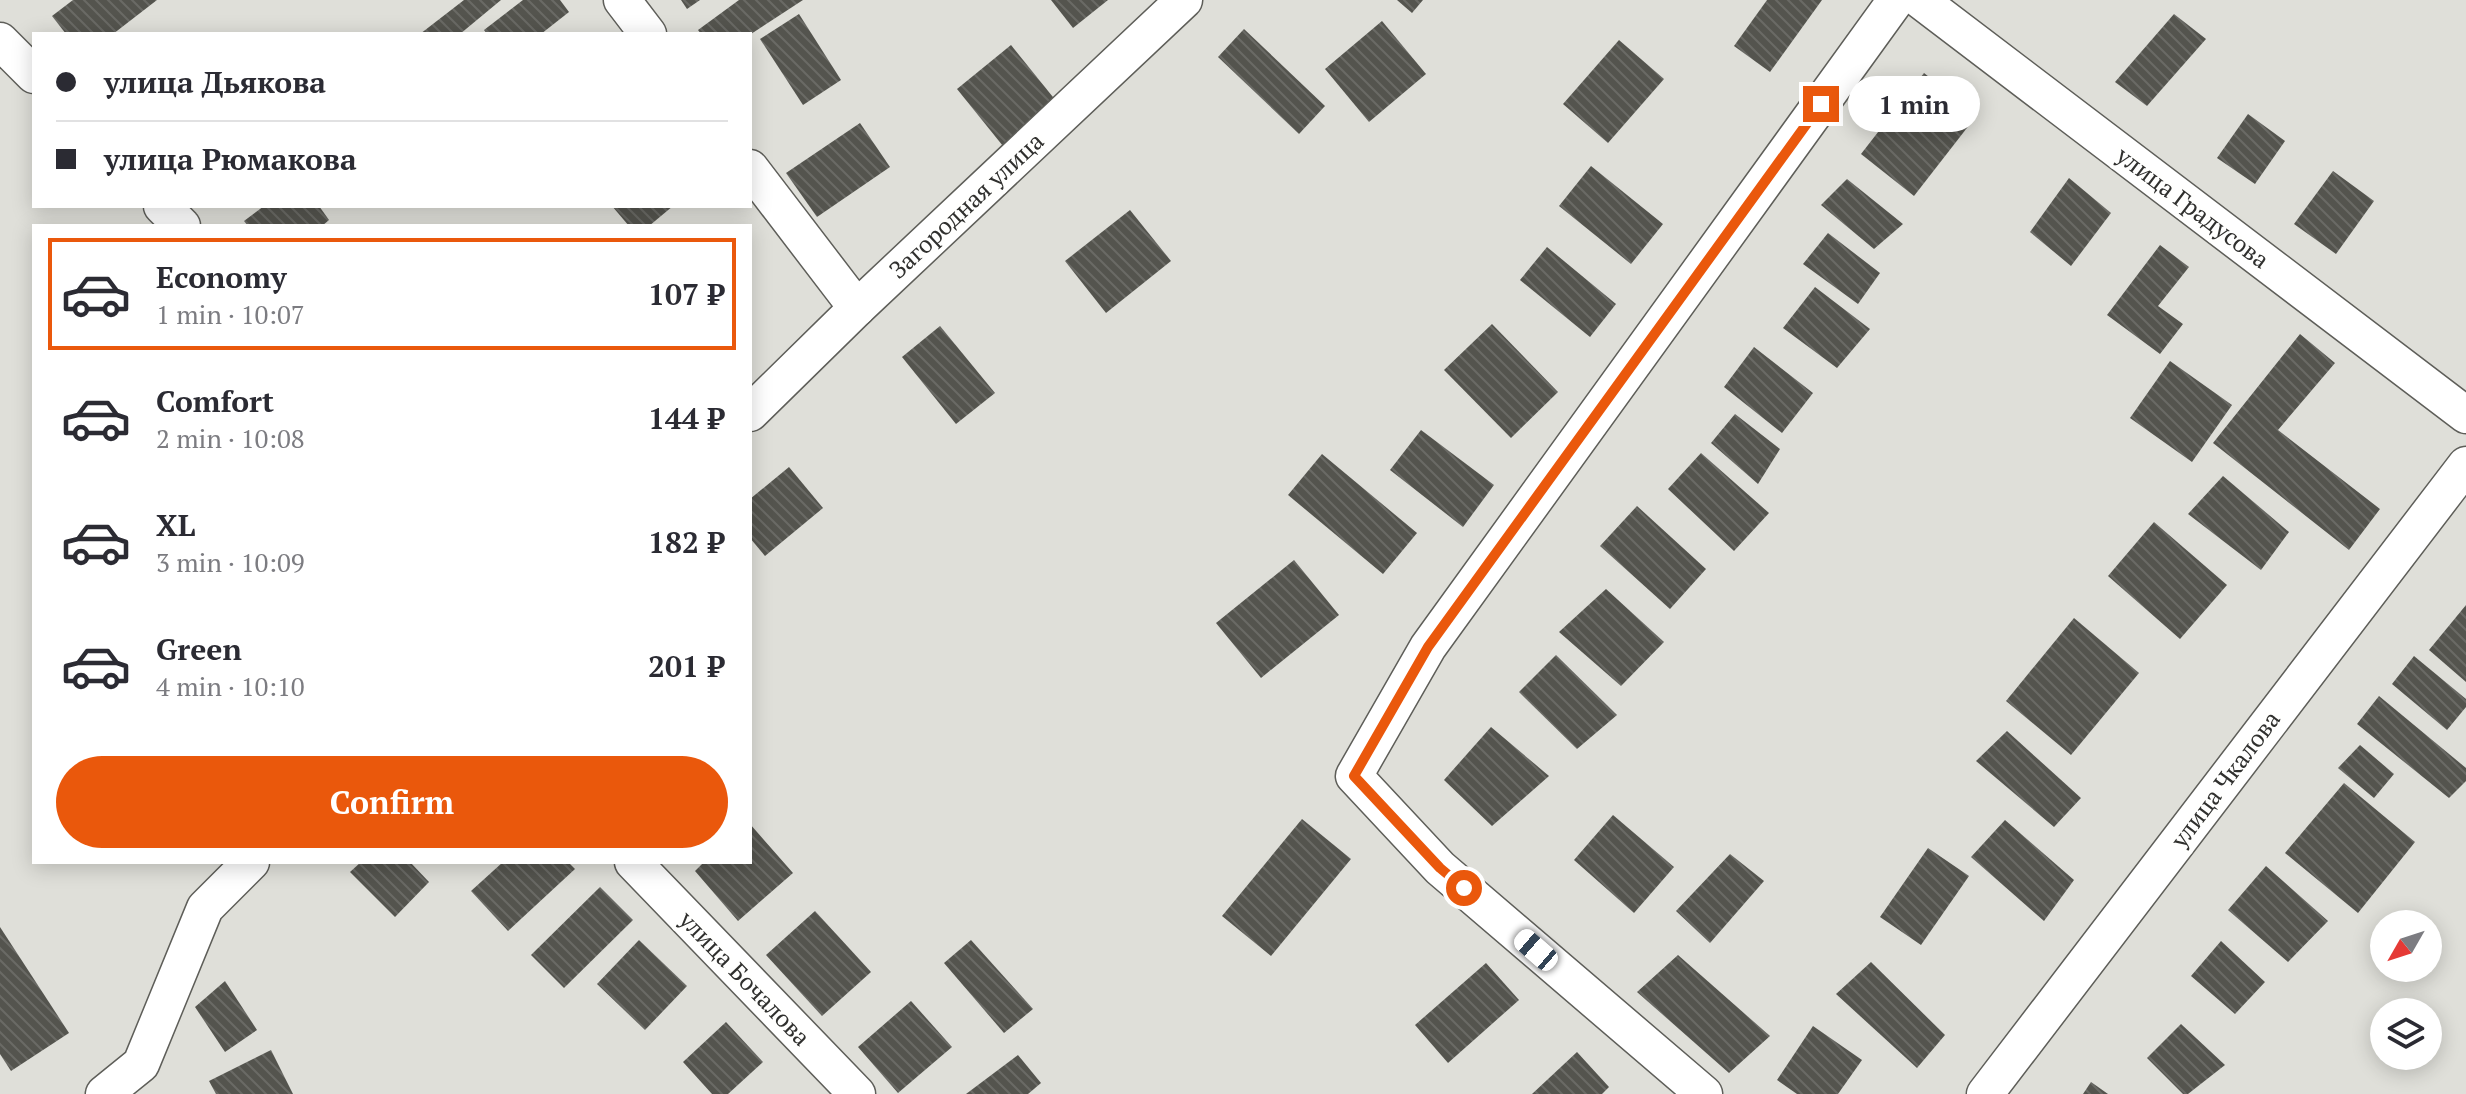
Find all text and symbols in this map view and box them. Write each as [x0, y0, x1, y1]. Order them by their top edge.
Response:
text: улица Дьякова [104, 62, 326, 102]
callout: 1 min [1849, 76, 1981, 132]
route end [1803, 86, 1839, 122]
text: 1 min [1878, 87, 1950, 121]
street label: Загородная улица [882, 125, 1050, 285]
street label: улица Градусова [2109, 138, 2276, 275]
text: улица Рюмакова [104, 139, 357, 179]
text: Economy [156, 257, 287, 297]
icon: car [60, 258, 132, 330]
text: 107 ₽ [648, 274, 724, 314]
text: 1 min · 10:07 [156, 297, 305, 331]
text: Comfort [156, 381, 274, 421]
icon: car [60, 382, 132, 454]
text: 144 ₽ [648, 398, 724, 438]
text: 2 min · 10:08 [156, 421, 305, 455]
text: XL [156, 505, 195, 545]
icon: car [60, 506, 132, 578]
text: 182 ₽ [648, 522, 724, 562]
text: 3 min · 10:09 [156, 545, 305, 579]
text: Green [156, 629, 242, 669]
icon: car [60, 630, 132, 702]
text: 201 ₽ [648, 646, 724, 686]
text: 4 min · 10:10 [156, 669, 305, 703]
street label: улица Чкалова [2162, 704, 2287, 855]
button: Confirm [56, 756, 728, 848]
route start [1446, 870, 1482, 906]
street label: улица Бочалова [672, 903, 818, 1052]
north arrow [2370, 910, 2442, 982]
map controls [2370, 910, 2442, 1070]
car [1510, 925, 1562, 975]
button: layers [2370, 998, 2442, 1070]

